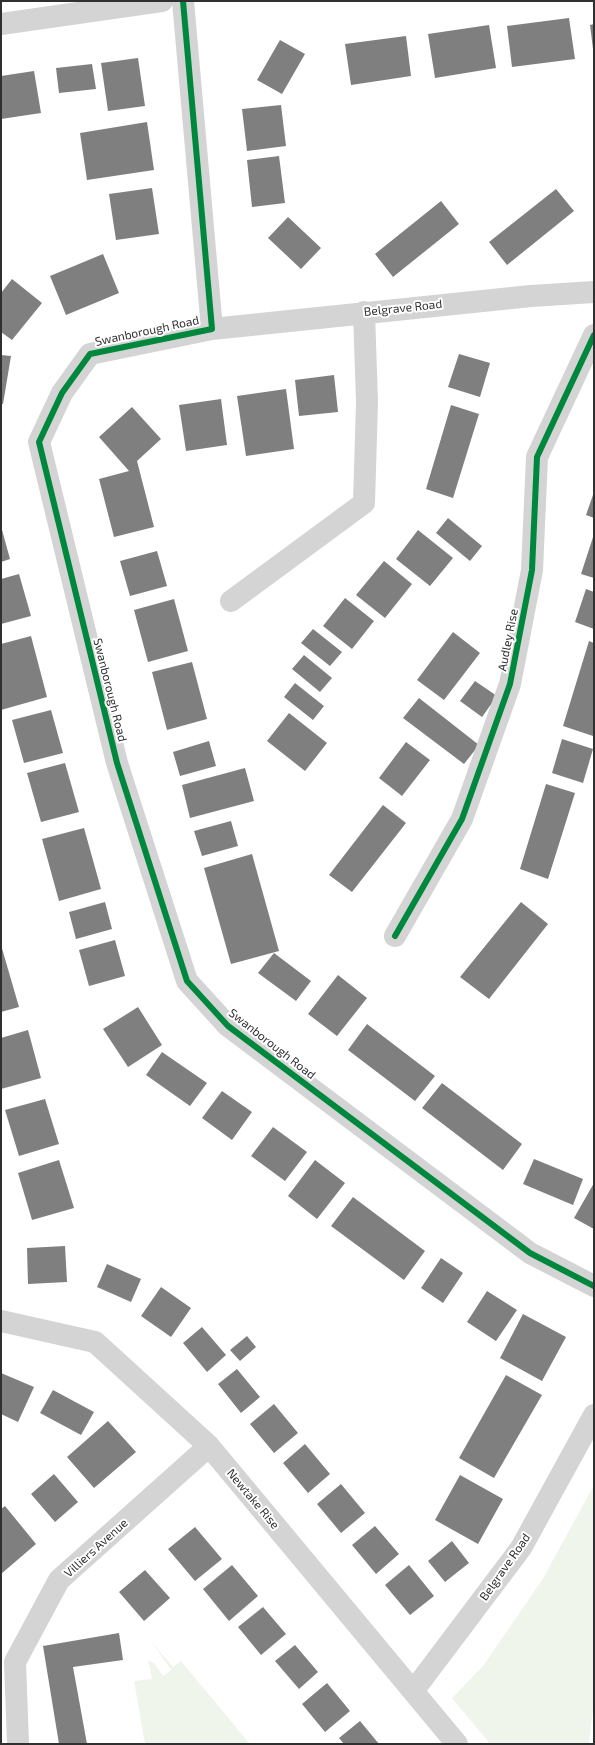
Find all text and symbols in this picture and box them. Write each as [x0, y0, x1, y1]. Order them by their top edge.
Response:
street label: Belgrave Road [363, 297, 443, 319]
street label: Swanborough Road [94, 313, 200, 349]
street label: Audley Rise [495, 608, 521, 672]
street label: Swanborough Road [90, 637, 130, 743]
street label: Swanborough Road [226, 1006, 318, 1082]
street label: Newtake Rise [224, 1466, 282, 1532]
street label: Villiers Avenue [61, 1516, 131, 1580]
street label: Belgrave Road [477, 1531, 533, 1603]

